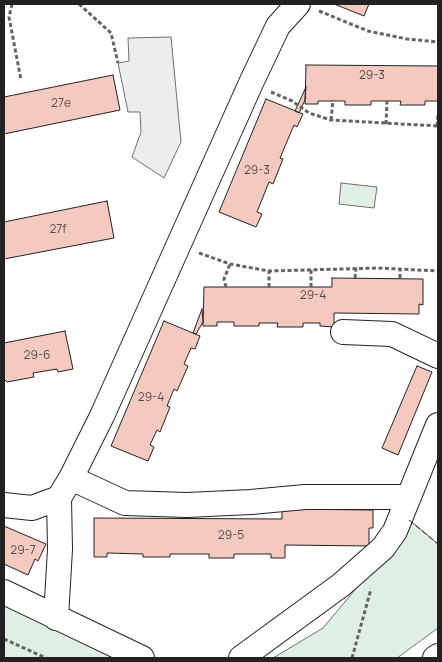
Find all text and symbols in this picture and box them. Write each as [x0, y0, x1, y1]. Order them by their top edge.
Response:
house number: 29-3 [359, 69, 385, 83]
house number: 27e [51, 97, 71, 111]
house number: 29-3 [244, 164, 270, 178]
house number: 27f [49, 223, 67, 237]
house number: 29-4 [300, 289, 326, 303]
house number: 29-6 [24, 349, 50, 363]
house number: 29-4 [138, 391, 164, 405]
house number: 29-5 [218, 529, 244, 543]
house number: 29-7 [10, 544, 36, 558]

